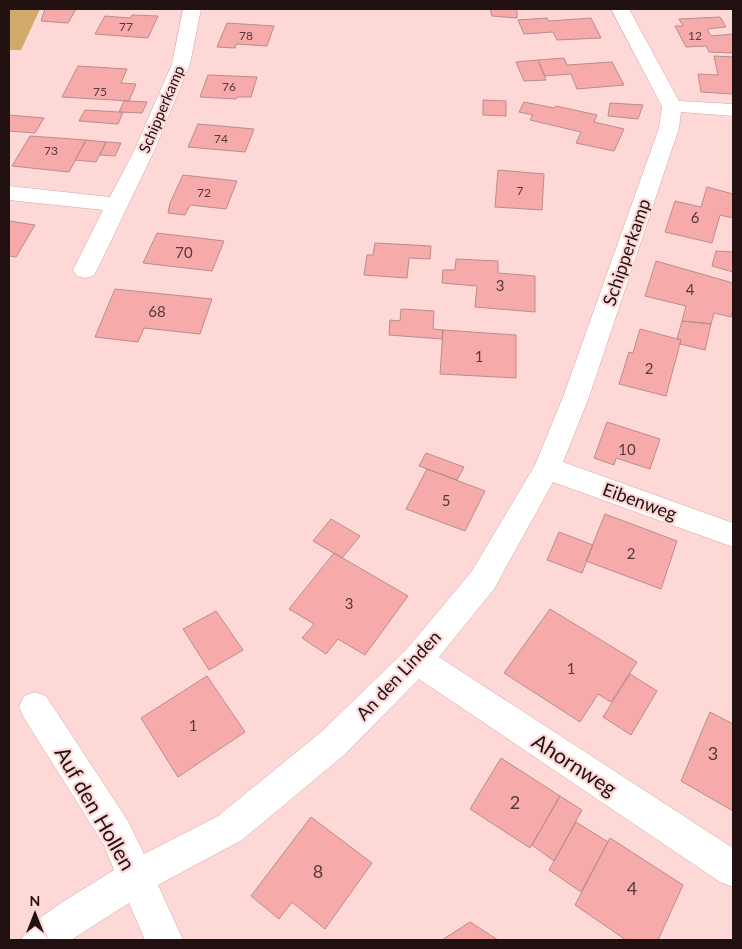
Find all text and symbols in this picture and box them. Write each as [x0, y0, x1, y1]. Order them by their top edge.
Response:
house number: 77 [119, 19, 133, 34]
house number: 78 [239, 28, 253, 43]
house number: 12 [688, 28, 702, 43]
street label: Schipperkamp [134, 63, 188, 155]
house number: 76 [222, 79, 236, 94]
house number: 75 [93, 84, 107, 99]
house number: 74 [214, 131, 228, 146]
house number: 73 [44, 143, 58, 158]
house number: 7 [517, 183, 524, 198]
house number: 72 [197, 185, 211, 200]
street label: Schipperkamp [597, 196, 655, 308]
house number: 6 [691, 208, 700, 226]
house number: 70 [175, 243, 193, 261]
house number: 3 [496, 276, 504, 294]
house number: 4 [686, 280, 695, 298]
house number: 68 [148, 302, 166, 320]
house number: 1 [475, 347, 483, 365]
house number: 2 [645, 359, 653, 377]
house number: 10 [618, 440, 636, 458]
street label: Eibenweg [600, 477, 680, 525]
house number: 5 [442, 491, 450, 509]
house number: 2 [627, 544, 635, 562]
house number: 3 [345, 594, 353, 612]
street label: An den Linden [351, 626, 445, 724]
house number: 1 [567, 659, 575, 677]
house number: 1 [189, 716, 197, 734]
street label: Ahornweg [528, 728, 622, 801]
street label: Auf den Hollen [51, 742, 141, 874]
house number: 3 [708, 742, 718, 764]
house number: 2 [510, 791, 520, 813]
house number: 8 [313, 860, 323, 882]
house number: 4 [627, 877, 637, 899]
north arrow [10, 889, 60, 939]
text: N [30, 892, 40, 909]

